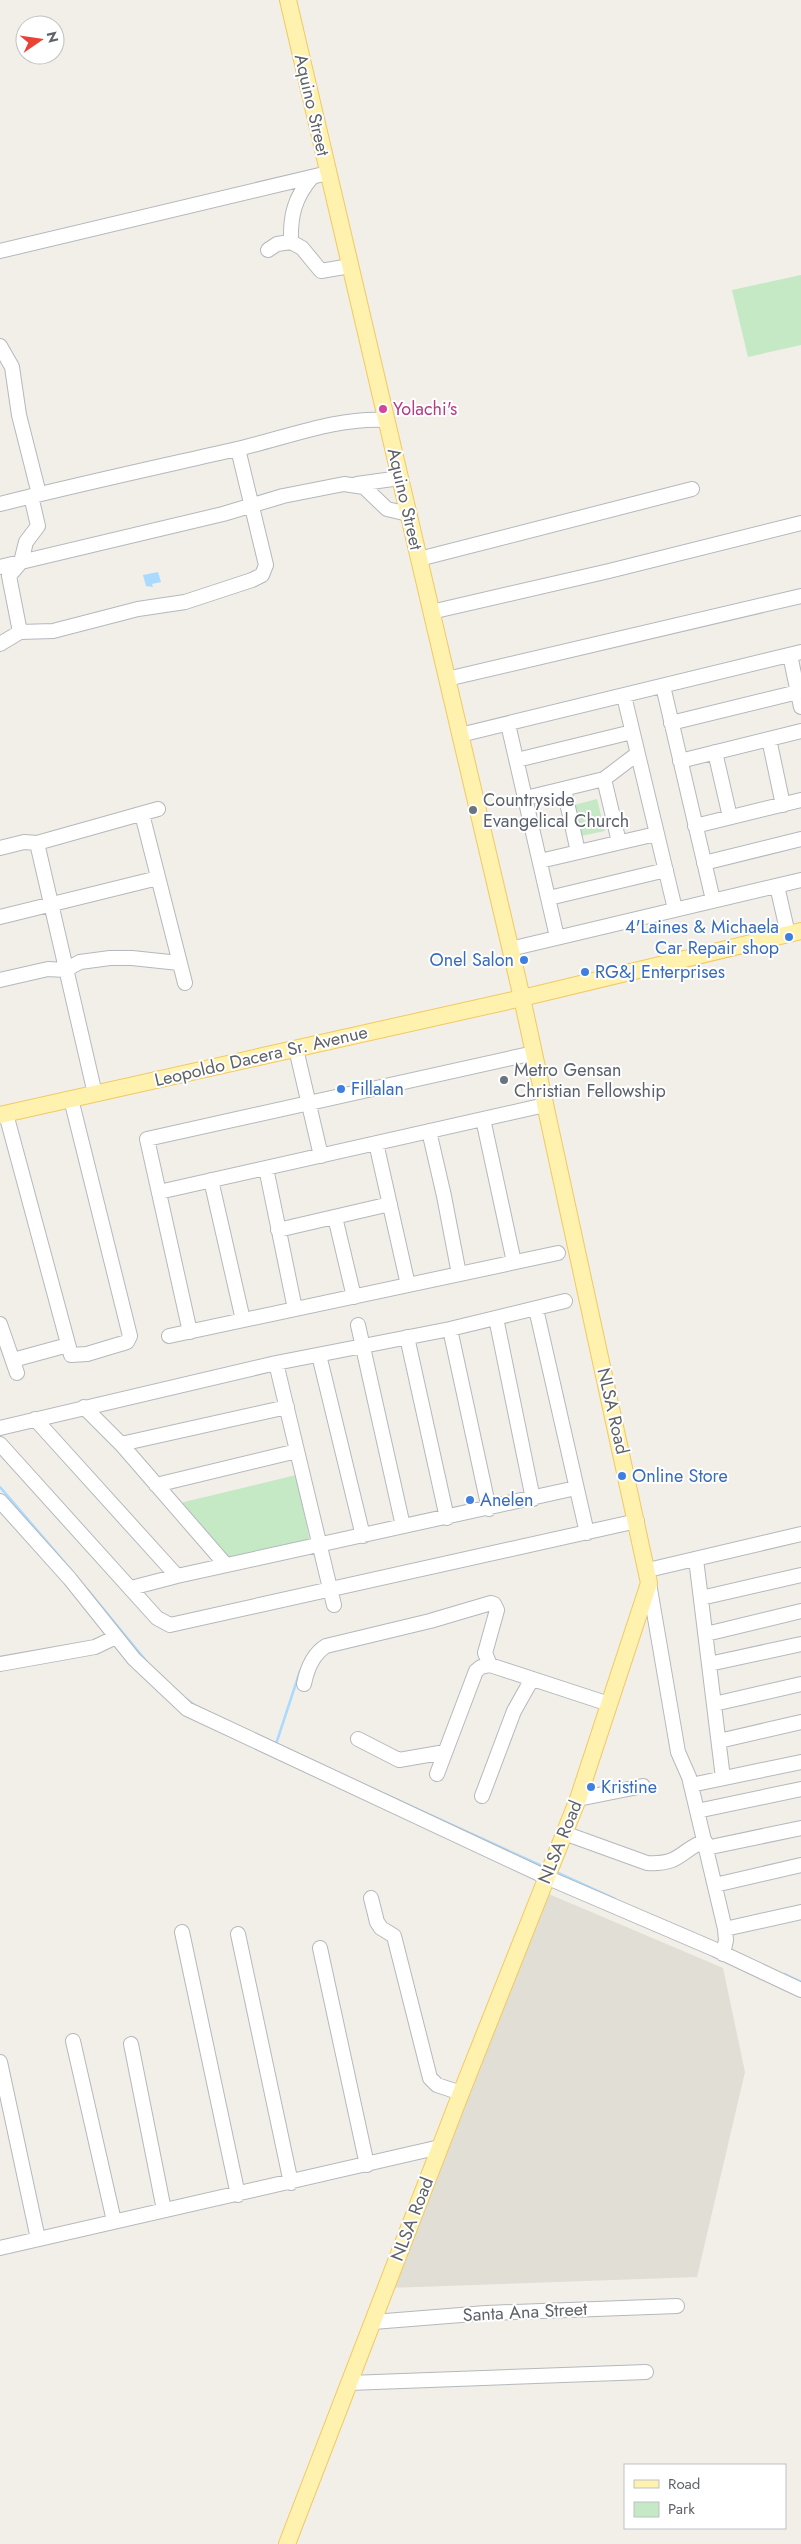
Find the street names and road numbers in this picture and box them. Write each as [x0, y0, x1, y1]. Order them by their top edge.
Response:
street label: Aquino Street [288, 51, 337, 159]
street label: Aquino Street [381, 445, 430, 553]
street label: Leopoldo Dacera Sr. Avenue [152, 1019, 370, 1093]
street label: NLSA Road [590, 1365, 636, 1457]
street label: NLSA Road [531, 1796, 589, 1888]
street label: NLSA Road [384, 2173, 440, 2265]
street label: Santa Ana Street [462, 2296, 589, 2328]

